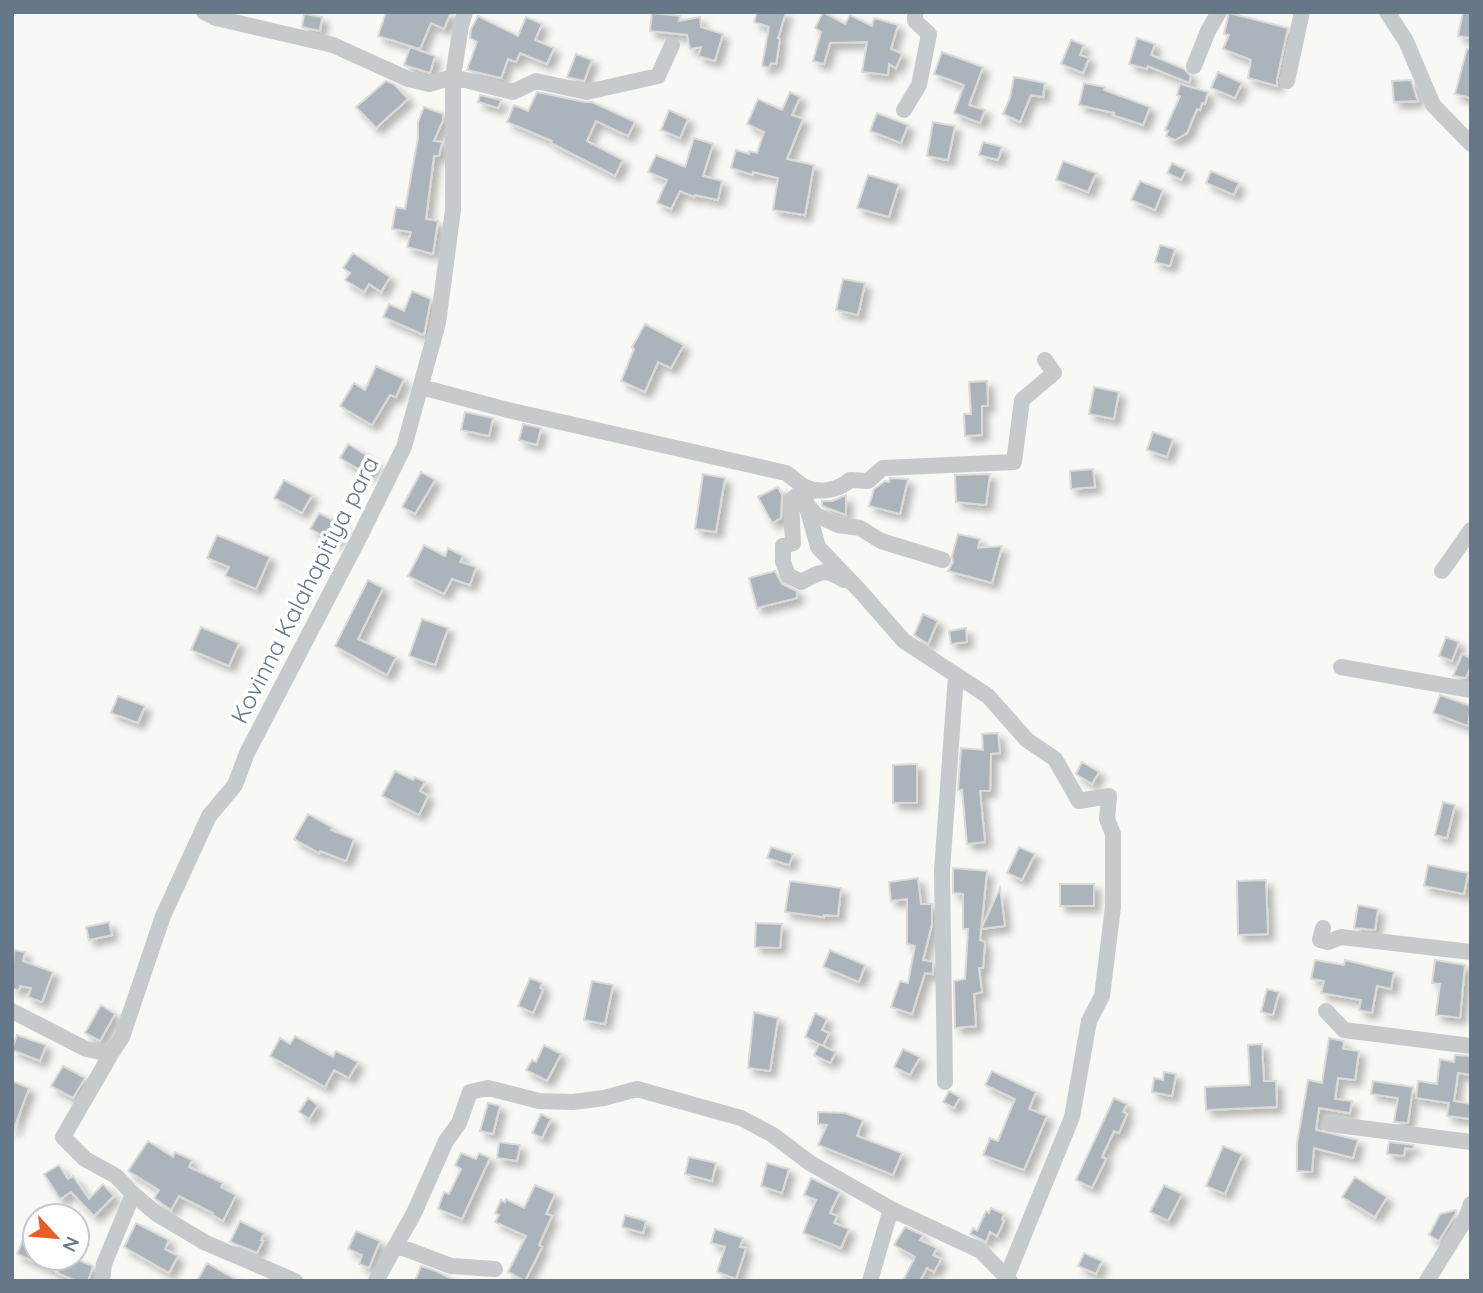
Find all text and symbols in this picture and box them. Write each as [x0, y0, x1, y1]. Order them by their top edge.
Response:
street label: Kovinna Kalahapitiya para [224, 451, 385, 728]
north arrow [21, 1202, 91, 1272]
text: N [57, 1233, 85, 1256]

